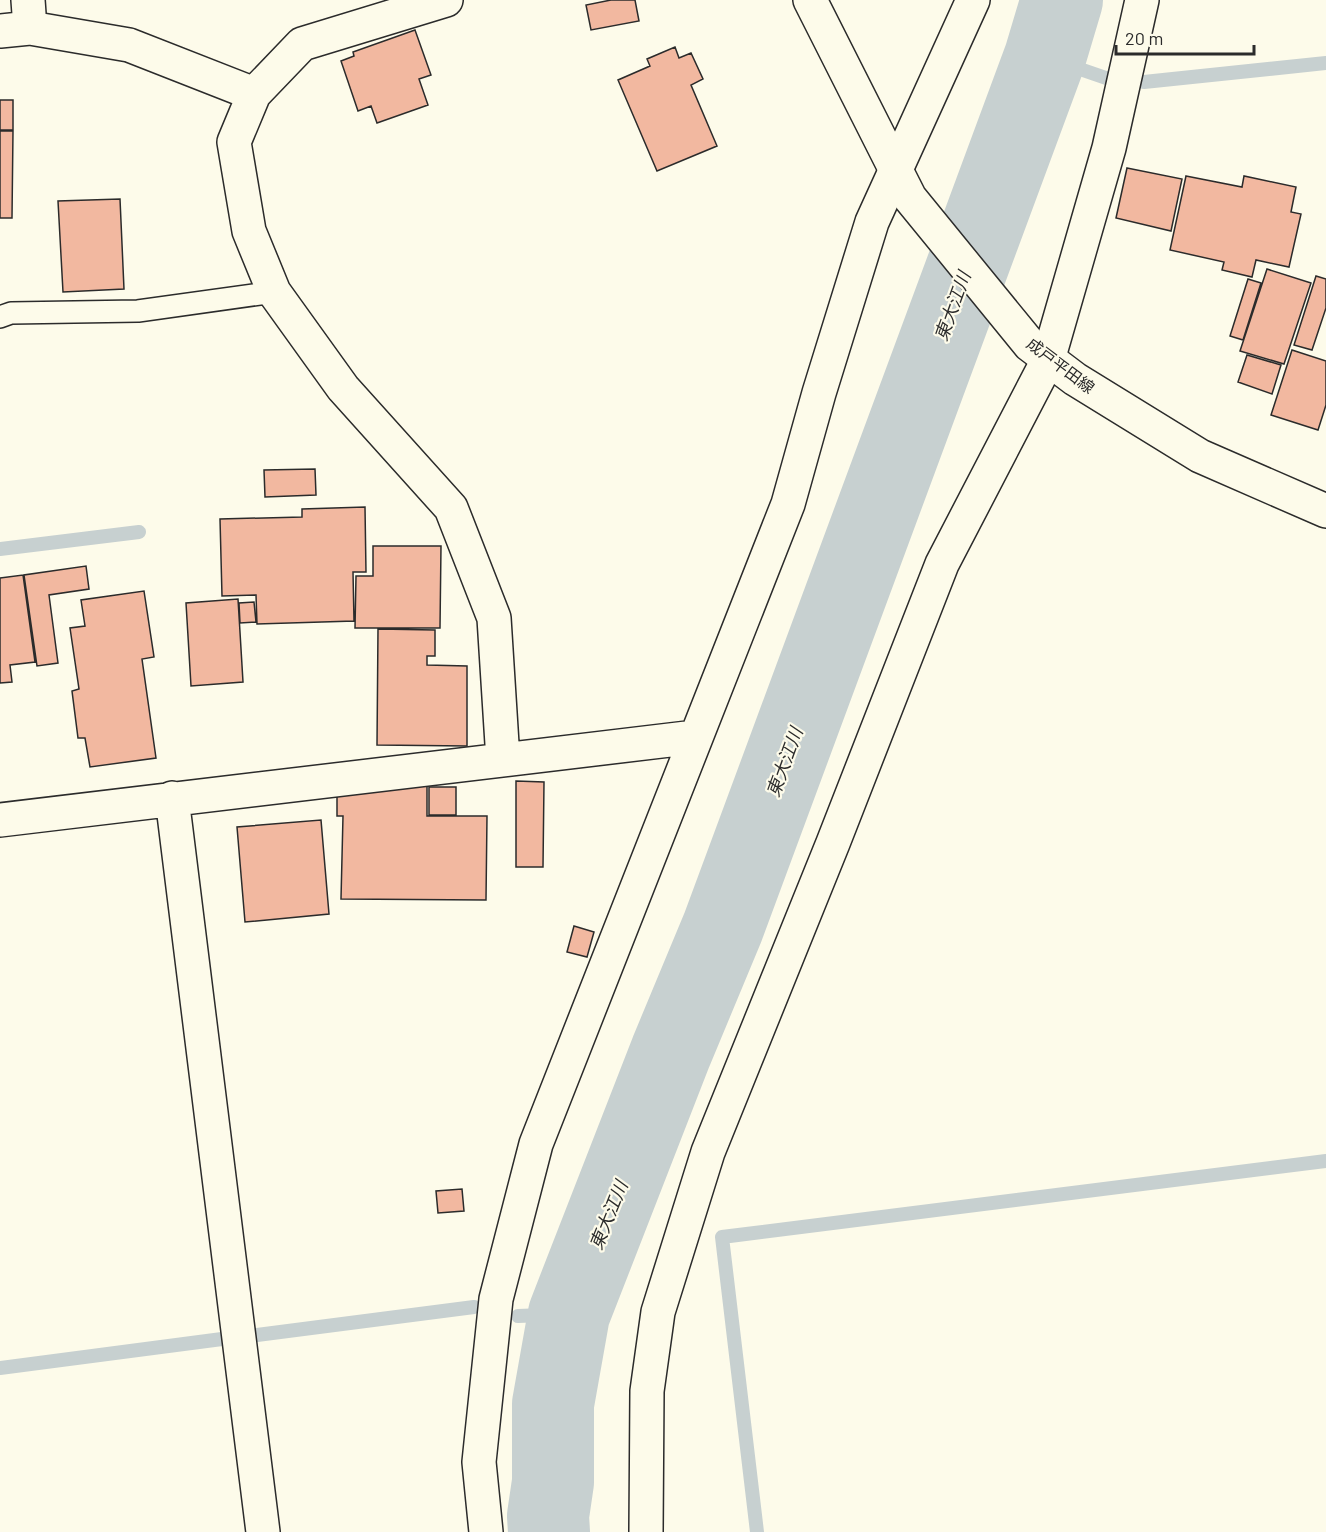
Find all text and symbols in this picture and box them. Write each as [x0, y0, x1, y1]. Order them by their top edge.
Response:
scale bar [1116, 18, 1254, 56]
text: 20 m [1125, 27, 1163, 49]
water label: 東大江川 [929, 267, 975, 344]
street label: 成戸平田線 [1023, 333, 1099, 397]
water label: 東大江川 [761, 723, 807, 800]
water label: 東大江川 [584, 1176, 632, 1252]

